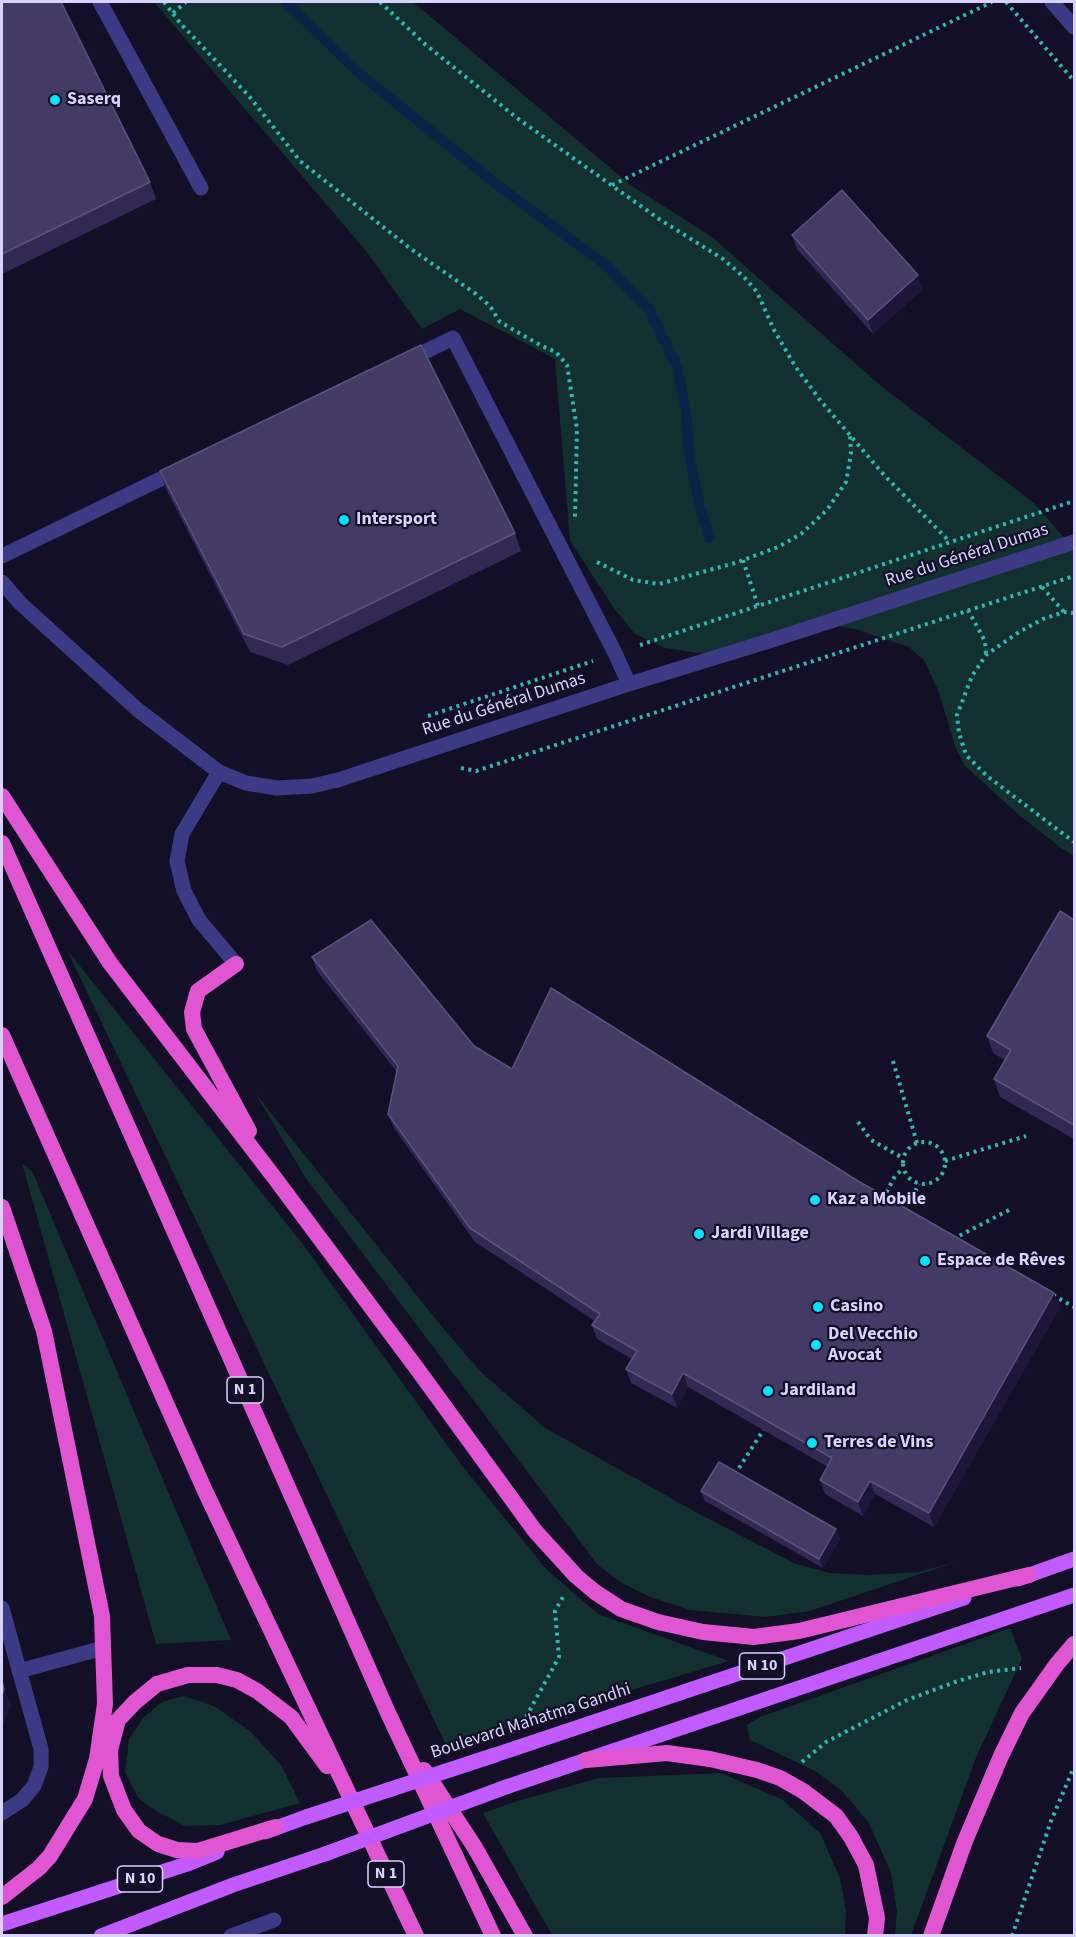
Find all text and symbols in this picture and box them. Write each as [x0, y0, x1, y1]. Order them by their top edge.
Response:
place label: Saserq [67, 89, 121, 111]
marker: Saserq [48, 93, 62, 107]
place label: Intersport [356, 509, 437, 531]
marker: Intersport [337, 513, 351, 527]
street label: Rue du Général Dumas [883, 519, 1051, 593]
street label: Rue du Général Dumas [420, 668, 588, 742]
place label: Kaz a Mobile [827, 1189, 926, 1211]
marker: Kaz a Mobile [808, 1193, 822, 1207]
place label: Jardi Village [711, 1223, 809, 1245]
marker: Jardi Village [692, 1227, 706, 1241]
place label: Espace de Rêves [937, 1250, 1065, 1272]
marker: Espace de Rêves [918, 1254, 932, 1268]
place label: Casino [830, 1296, 883, 1318]
marker: Casino [811, 1300, 825, 1314]
place label: Del Vecchio Avocat [828, 1324, 918, 1366]
marker: Del Vecchio Avocat [809, 1338, 823, 1352]
road number: N 1 [227, 1377, 263, 1403]
place label: Jardiland [780, 1380, 856, 1402]
marker: Jardiland [761, 1384, 775, 1398]
place label: Terres de Vins [824, 1432, 933, 1454]
marker: Terres de Vins [805, 1436, 819, 1450]
road number: N 10 [740, 1653, 784, 1679]
street label: Boulevard Mahatma Gandhi [428, 1679, 634, 1765]
road number: N 1 [368, 1861, 404, 1887]
road number: N 10 [118, 1866, 162, 1892]

